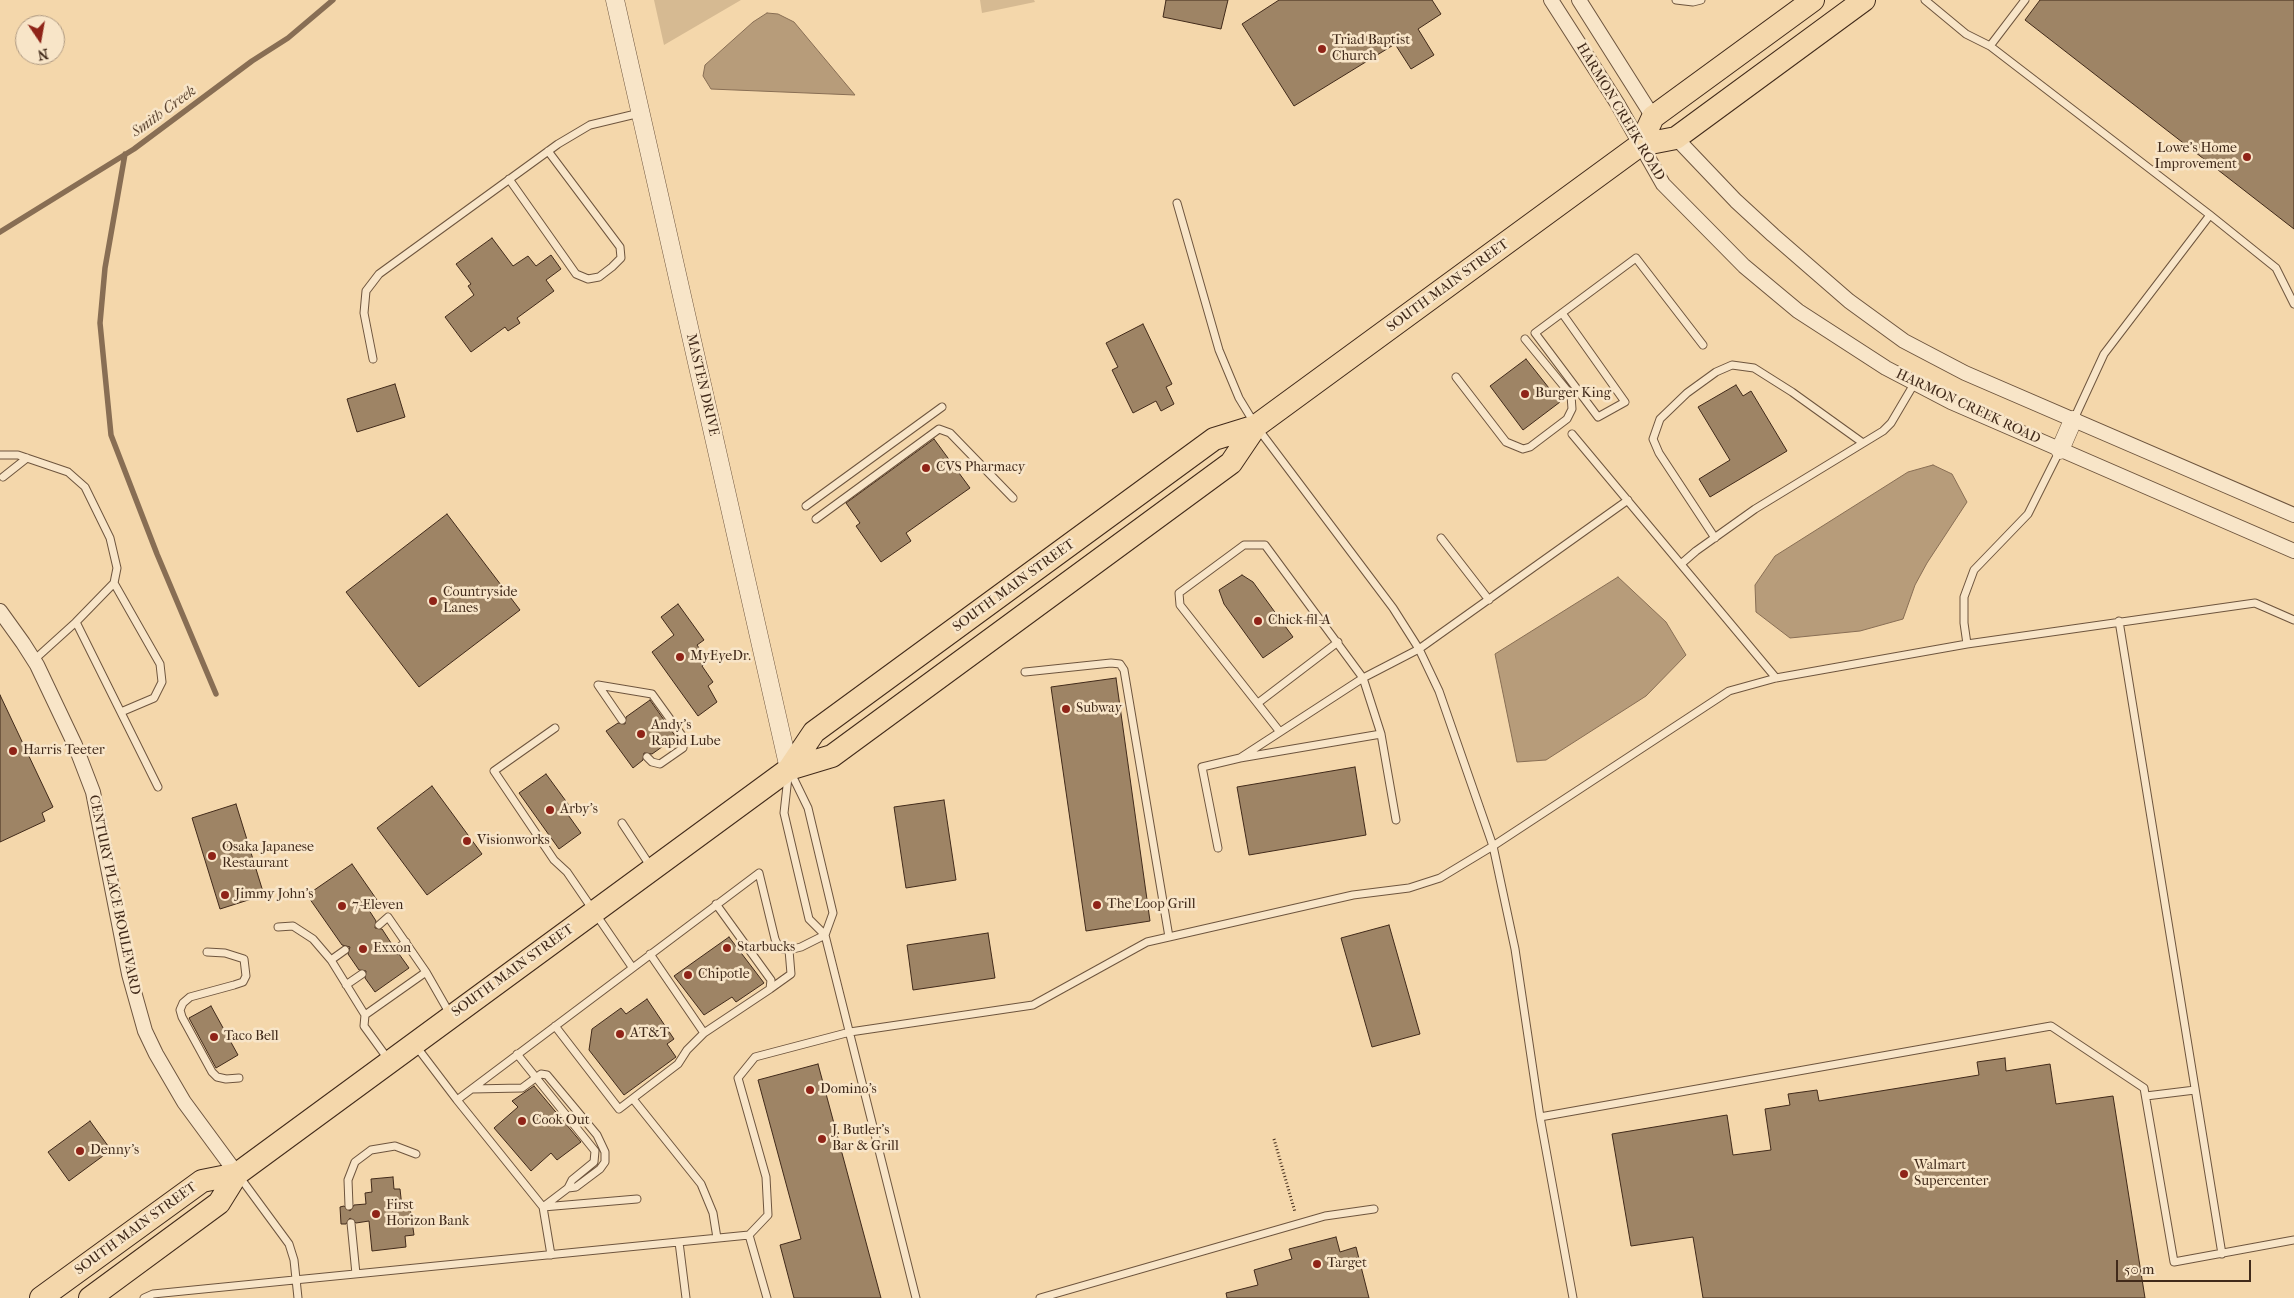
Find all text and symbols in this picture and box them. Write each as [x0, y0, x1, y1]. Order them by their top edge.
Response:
north arrow [15, 15, 65, 65]
place label: Triad Baptist Church [1332, 33, 1410, 65]
street label: HARMON CREEK ROAD [1572, 40, 1668, 184]
marker: Triad Baptist Church [1316, 43, 1328, 55]
text: N [36, 45, 50, 64]
water label: Smith Creek [128, 82, 200, 142]
place label: Lowe's Home Improvement [2154, 141, 2237, 174]
marker: Lowe's Home Improvement [2241, 151, 2253, 163]
street label: SOUTH MAIN STREET [1384, 236, 1512, 336]
street label: MASTEN DRIVE [682, 332, 722, 438]
street label: HARMON CREEK ROAD [1893, 366, 2043, 448]
place label: Burger King [1535, 386, 1611, 402]
marker: Burger King [1519, 388, 1531, 400]
place label: CVS Pharmacy [936, 460, 1025, 476]
marker: CVS Pharmacy [920, 462, 932, 474]
street label: SOUTH MAIN STREET [950, 536, 1078, 636]
place label: Countryside Lanes [443, 585, 517, 618]
marker: Countryside Lanes [427, 595, 439, 607]
place label: Chick-fil-A [1268, 613, 1331, 629]
marker: Chick-fil-A [1252, 615, 1264, 627]
place label: MyEyeDr. [690, 649, 751, 665]
marker: MyEyeDr. [674, 651, 686, 663]
place label: Subway [1076, 701, 1122, 717]
marker: Subway [1060, 703, 1072, 715]
place label: Andy's Rapid Lube [651, 718, 721, 750]
marker: Andy's Rapid Lube [635, 728, 647, 740]
place label: Harris Teeter [23, 743, 105, 759]
marker: Harris Teeter [7, 745, 19, 757]
street label: CENTURY PLACE BOULEVARD [85, 794, 143, 996]
place label: Arby's [560, 802, 598, 818]
marker: Arby's [544, 804, 556, 816]
place label: Visionworks [477, 833, 550, 849]
marker: Visionworks [461, 835, 473, 847]
place label: Osaka Japanese Restaurant [222, 840, 314, 872]
marker: Osaka Japanese Restaurant [206, 850, 218, 862]
place label: Jimmy John's [235, 887, 313, 903]
marker: Jimmy John's [219, 889, 231, 901]
place label: The Loop Grill [1107, 897, 1196, 913]
place label: 7-Eleven [352, 898, 403, 914]
marker: The Loop Grill [1091, 899, 1103, 911]
marker: 7-Eleven [336, 900, 348, 912]
street label: SOUTH MAIN STREET [449, 921, 577, 1021]
place label: Starbucks [737, 940, 795, 956]
place label: Exxon [373, 941, 411, 957]
marker: Starbucks [721, 942, 733, 954]
marker: Exxon [357, 943, 369, 955]
place label: Chipotle [698, 967, 750, 983]
marker: Chipotle [682, 969, 694, 981]
place label: AT&T [630, 1026, 669, 1042]
marker: AT&T [614, 1028, 626, 1040]
place label: Taco Bell [224, 1029, 279, 1045]
marker: Taco Bell [208, 1031, 220, 1043]
place label: Domino's [820, 1082, 877, 1098]
marker: Domino's [804, 1084, 816, 1096]
place label: Cook Out [532, 1113, 590, 1129]
marker: Cook Out [516, 1115, 528, 1127]
place label: J. Butler's Bar & Grill [832, 1123, 899, 1156]
marker: J. Butler's Bar & Grill [816, 1133, 828, 1145]
place label: Denny's [90, 1143, 139, 1159]
marker: Denny's [74, 1145, 86, 1157]
place label: Walmart Supercenter [1914, 1158, 1989, 1190]
marker: Walmart Supercenter [1898, 1168, 1910, 1180]
street label: SOUTH MAIN STREET [72, 1179, 200, 1279]
place label: First Horizon Bank [386, 1198, 469, 1230]
marker: First Horizon Bank [370, 1208, 382, 1220]
scale bar [2119, 1250, 2254, 1282]
place label: Target [1327, 1256, 1367, 1272]
marker: Target [1311, 1258, 1323, 1270]
text: 50 m [2124, 1260, 2154, 1278]

